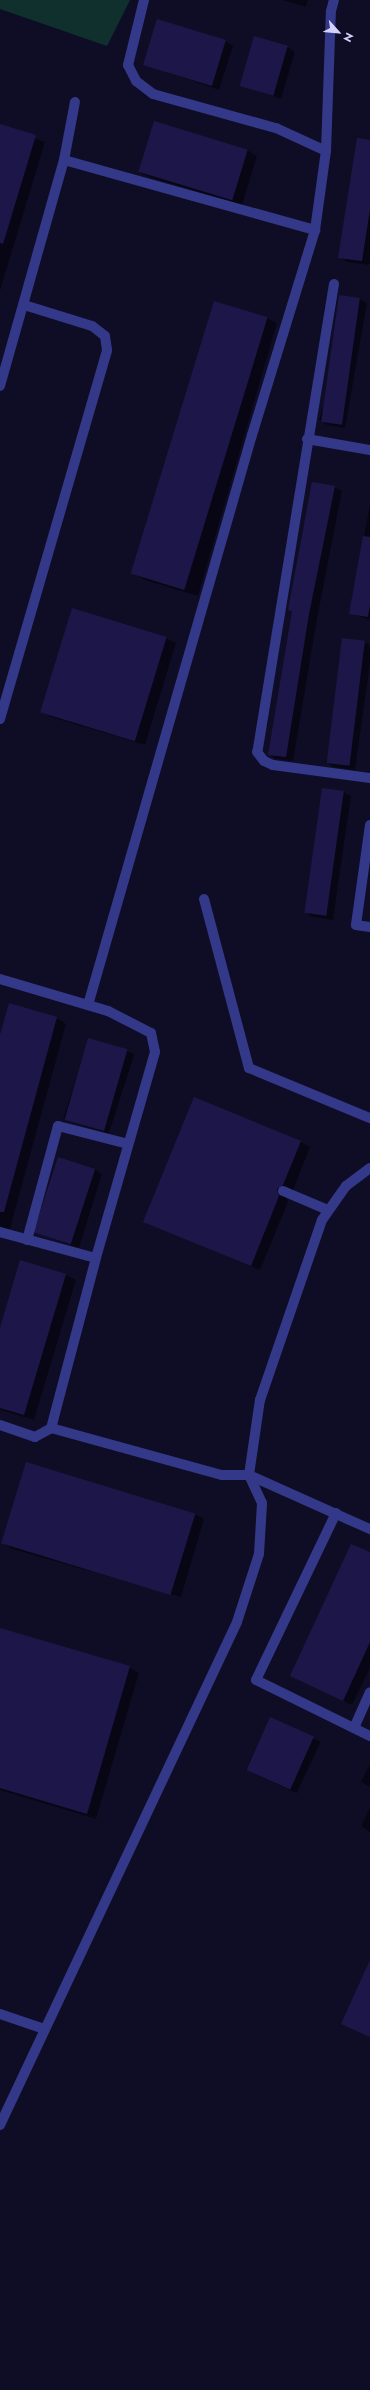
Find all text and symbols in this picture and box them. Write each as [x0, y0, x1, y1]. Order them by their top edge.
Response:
north arrow [318, 12, 358, 52]
text: N [340, 30, 358, 45]

